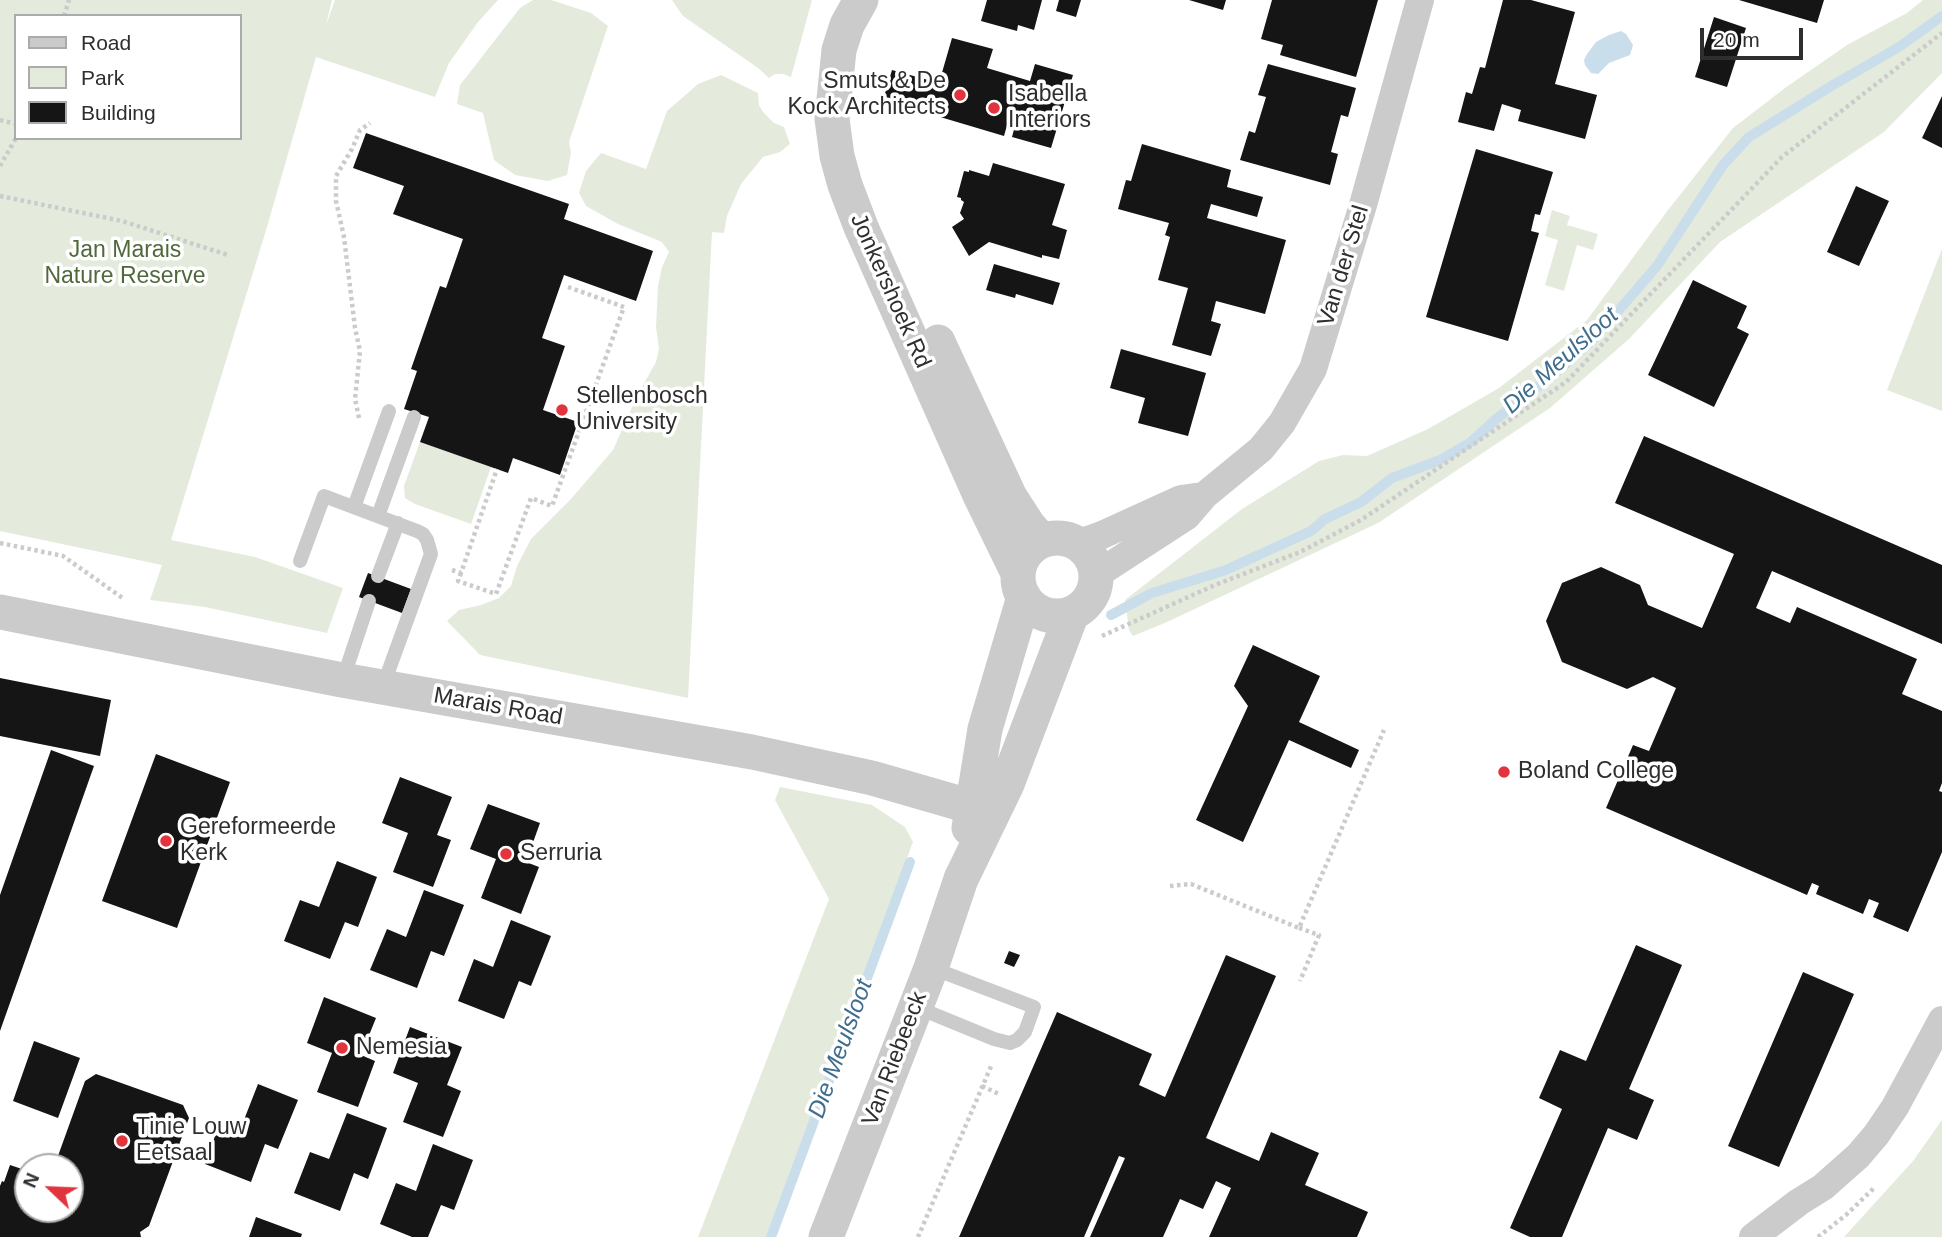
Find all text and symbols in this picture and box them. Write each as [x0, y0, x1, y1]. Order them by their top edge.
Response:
legend [14, 14, 242, 140]
scale bar [1704, 14, 1807, 58]
text: 20 m [1713, 28, 1760, 51]
text: Road [81, 31, 131, 54]
text: Park [81, 66, 124, 89]
place label: Smuts & De Kock Architects [788, 68, 946, 122]
place label: Isabella Interiors [1008, 81, 1091, 135]
marker: Smuts & De Kock Architects [952, 87, 968, 103]
marker: Isabella Interiors [986, 100, 1002, 116]
text: Building [81, 101, 156, 124]
street label: Van der Stel [1313, 202, 1375, 330]
street label: Jonkershoek Rd [844, 209, 936, 373]
park label: Jan Marais Nature Reserve [44, 237, 206, 291]
water label: Die Meulsloot [1497, 302, 1625, 420]
place label: Stellenbosch University [576, 383, 708, 437]
marker: Stellenbosch University [554, 402, 570, 418]
street label: Marais Road [431, 682, 565, 732]
place label: Boland College [1518, 758, 1674, 786]
marker: Boland College [1496, 764, 1512, 780]
place label: Gereformeerde Kerk [180, 814, 336, 868]
marker: Gereformeerde Kerk [158, 833, 174, 849]
place label: Serruria [520, 840, 602, 868]
marker: Serruria [498, 846, 514, 862]
water label: Die Meulsloot [803, 976, 879, 1122]
street label: Van Riebeeck [857, 988, 933, 1130]
place label: Nemesia [356, 1034, 447, 1062]
marker: Nemesia [334, 1040, 350, 1056]
place label: Tinie Louw Eetsaal [136, 1114, 246, 1168]
marker: Tinie Louw Eetsaal [114, 1133, 130, 1149]
north arrow [14, 1153, 84, 1223]
text: N [19, 1170, 43, 1191]

